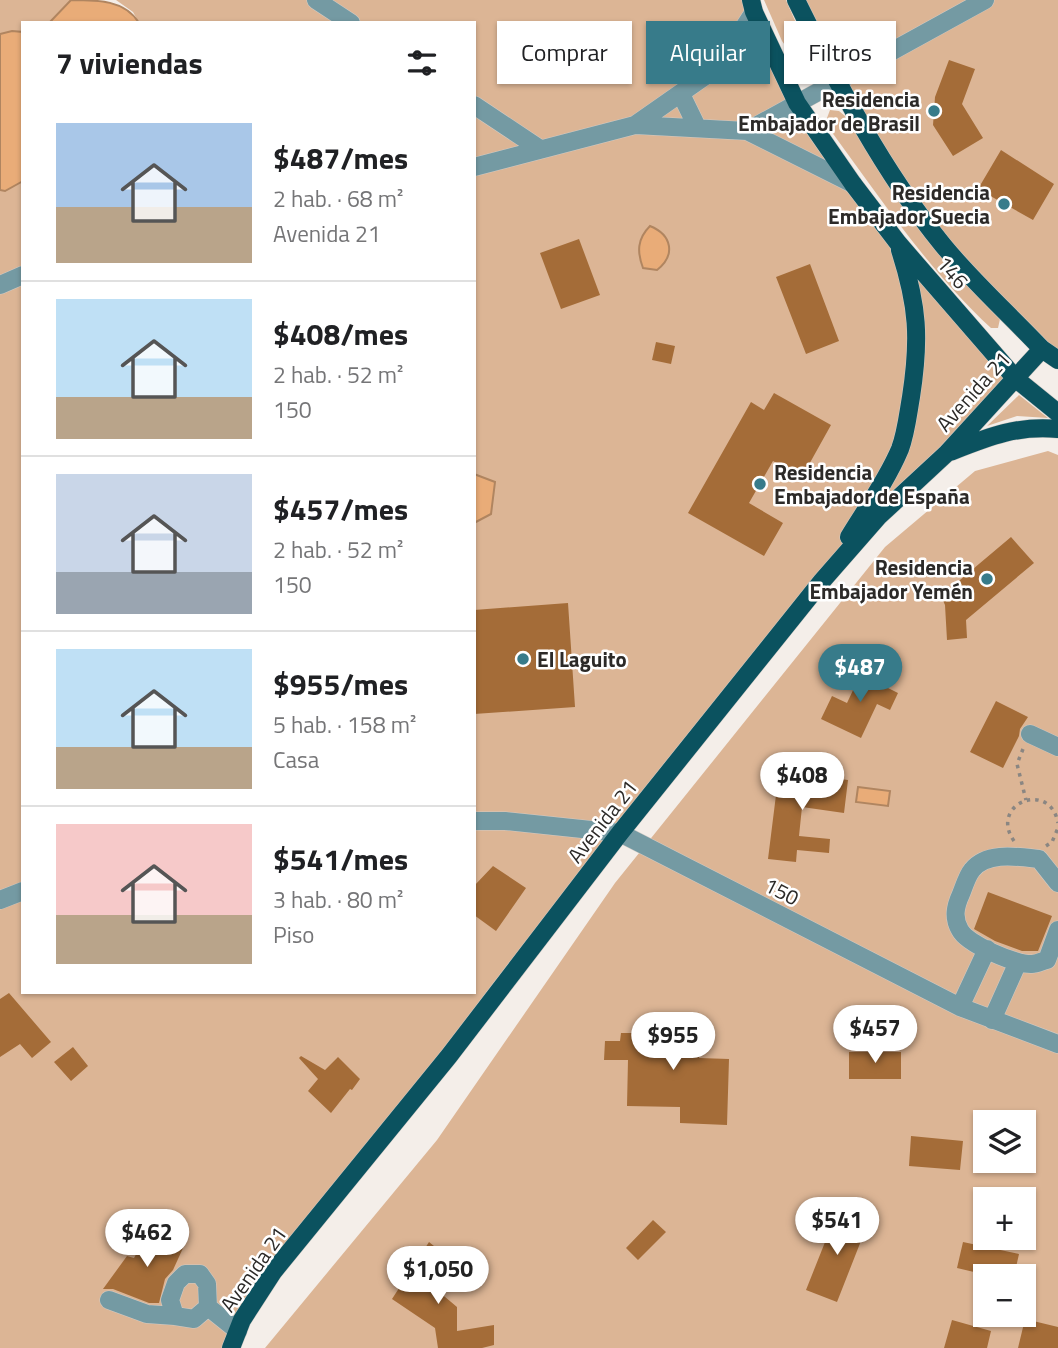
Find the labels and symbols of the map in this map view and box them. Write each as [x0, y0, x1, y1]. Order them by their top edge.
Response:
place label: Residencia Embajador de Brasil [738, 83, 920, 139]
marker: Residencia Embajador de Brasil [926, 103, 942, 119]
place label: Residencia Embajador Suecia [828, 176, 990, 232]
marker: Residencia Embajador Suecia [996, 196, 1012, 212]
street label: 146 [929, 248, 977, 296]
street label: Avenida 21 [928, 344, 1018, 438]
place label: Residencia Embajador de España [774, 456, 970, 512]
marker: Residencia Embajador de España [752, 476, 768, 492]
place label: Residencia Embajador Yemén [809, 551, 973, 607]
marker: Residencia Embajador Yemén [979, 571, 995, 587]
place label: El Laguito [537, 643, 627, 675]
pin: $487 [819, 644, 901, 704]
marker: El Laguito [515, 651, 531, 667]
pin: $408 [761, 752, 843, 812]
street label: Avenida 21 [559, 772, 645, 870]
street label: 150 [759, 869, 805, 913]
pin: $457 [834, 1006, 916, 1065]
pin: $955 [632, 1012, 714, 1072]
pin: $541 [796, 1198, 878, 1257]
pin: $462 [106, 1210, 188, 1269]
street label: Avenida 21 [212, 1220, 294, 1318]
pin: $1,050 [381, 1246, 495, 1306]

